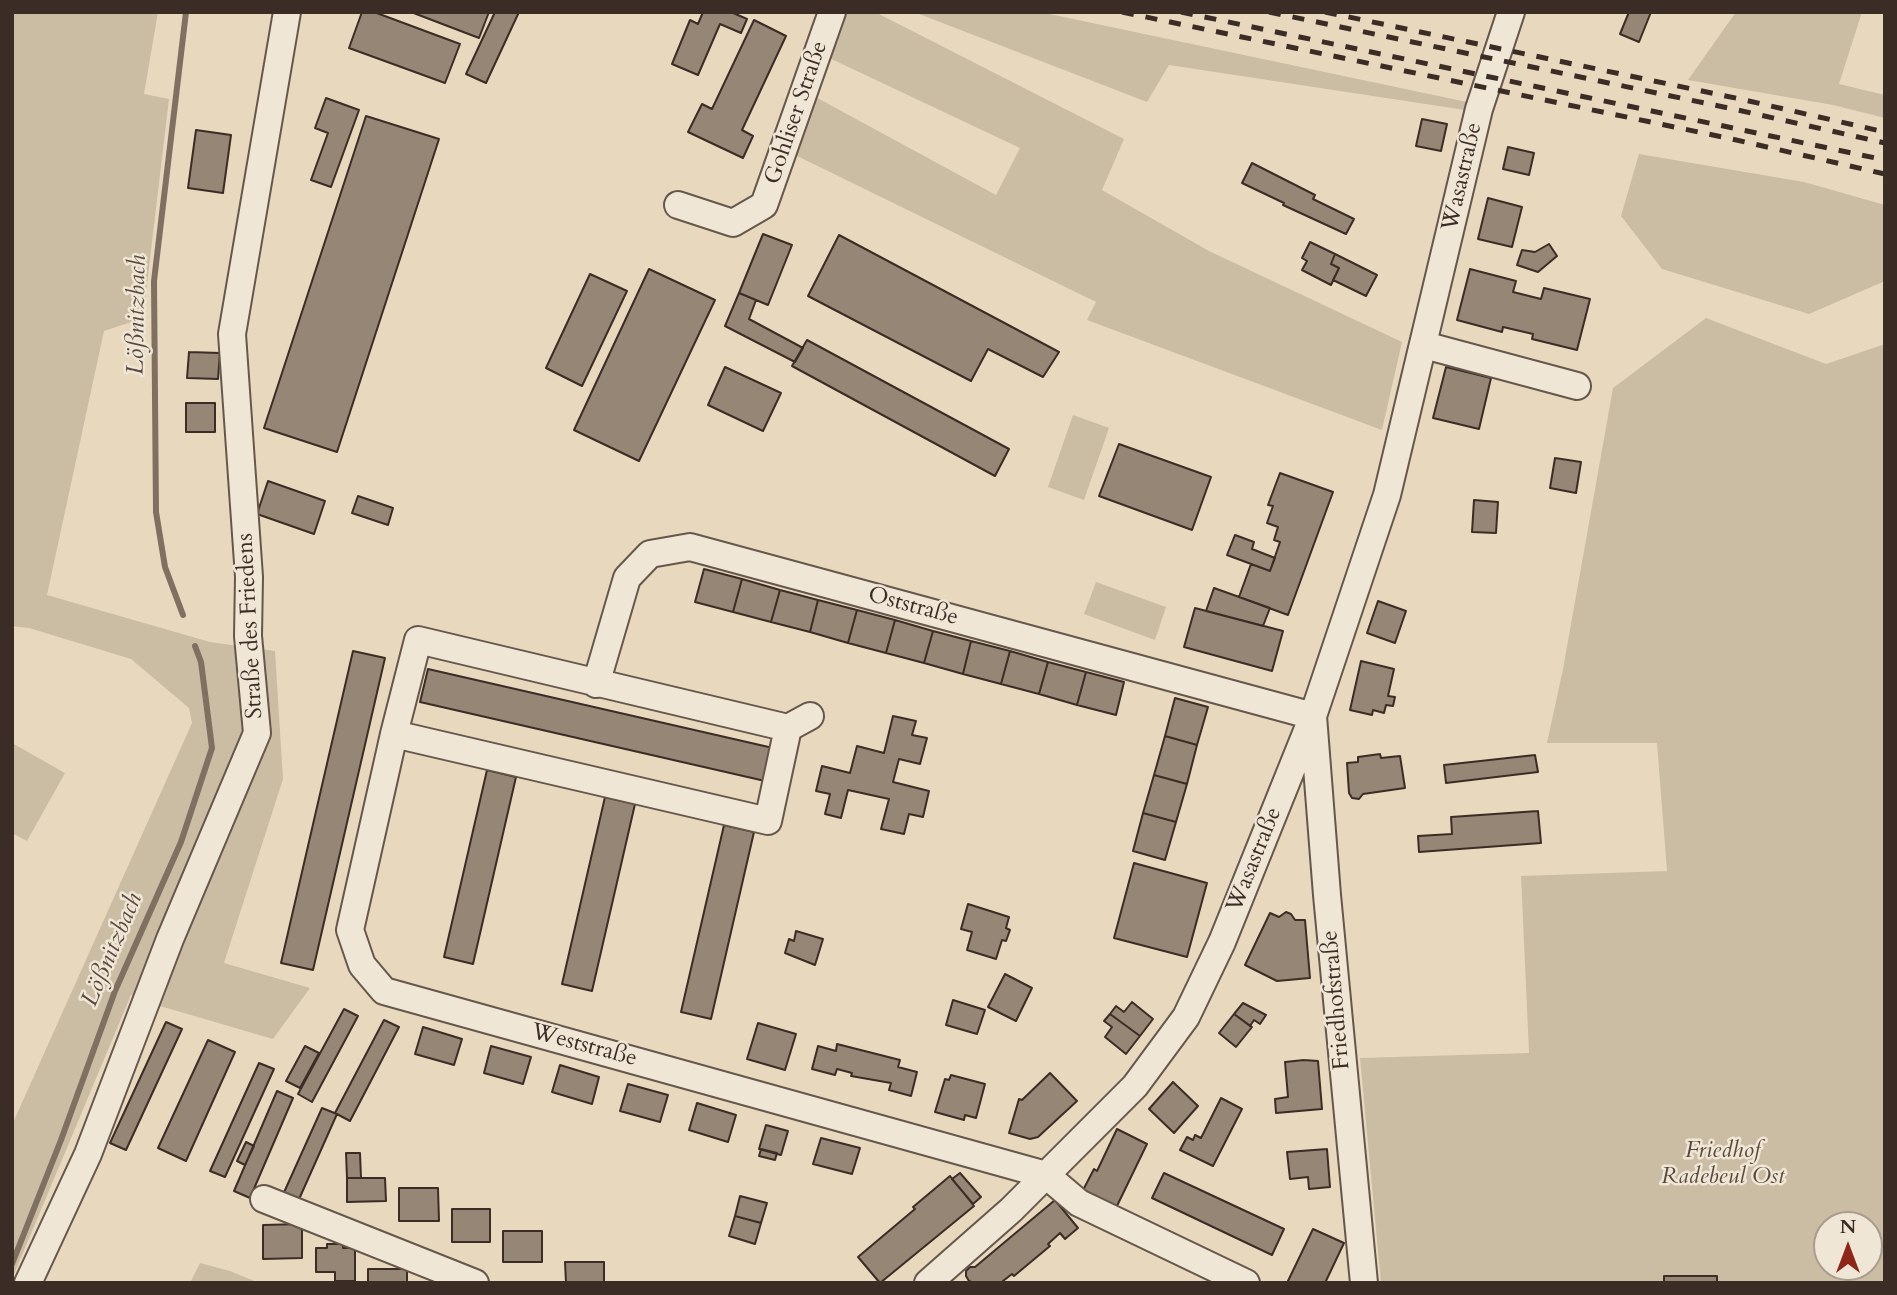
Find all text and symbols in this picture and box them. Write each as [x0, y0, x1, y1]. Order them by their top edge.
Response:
street label: Gohliser Straße [760, 38, 834, 188]
street label: Wasastraße [1437, 120, 1489, 234]
water label: Lößnitzbach [123, 255, 153, 375]
street label: Straße des Friedens [232, 532, 270, 720]
street label: Oststraße [865, 582, 961, 632]
street label: Wasastraße [1222, 804, 1288, 916]
water label: Lößnitzbach [76, 889, 150, 1011]
street label: Friedhofstraße [1317, 929, 1357, 1071]
street label: Weststraße [528, 1019, 640, 1073]
park label: Friedhof Radebeul Ost [1661, 1138, 1785, 1192]
north arrow [1813, 1211, 1883, 1281]
text: N [1840, 1214, 1856, 1240]

